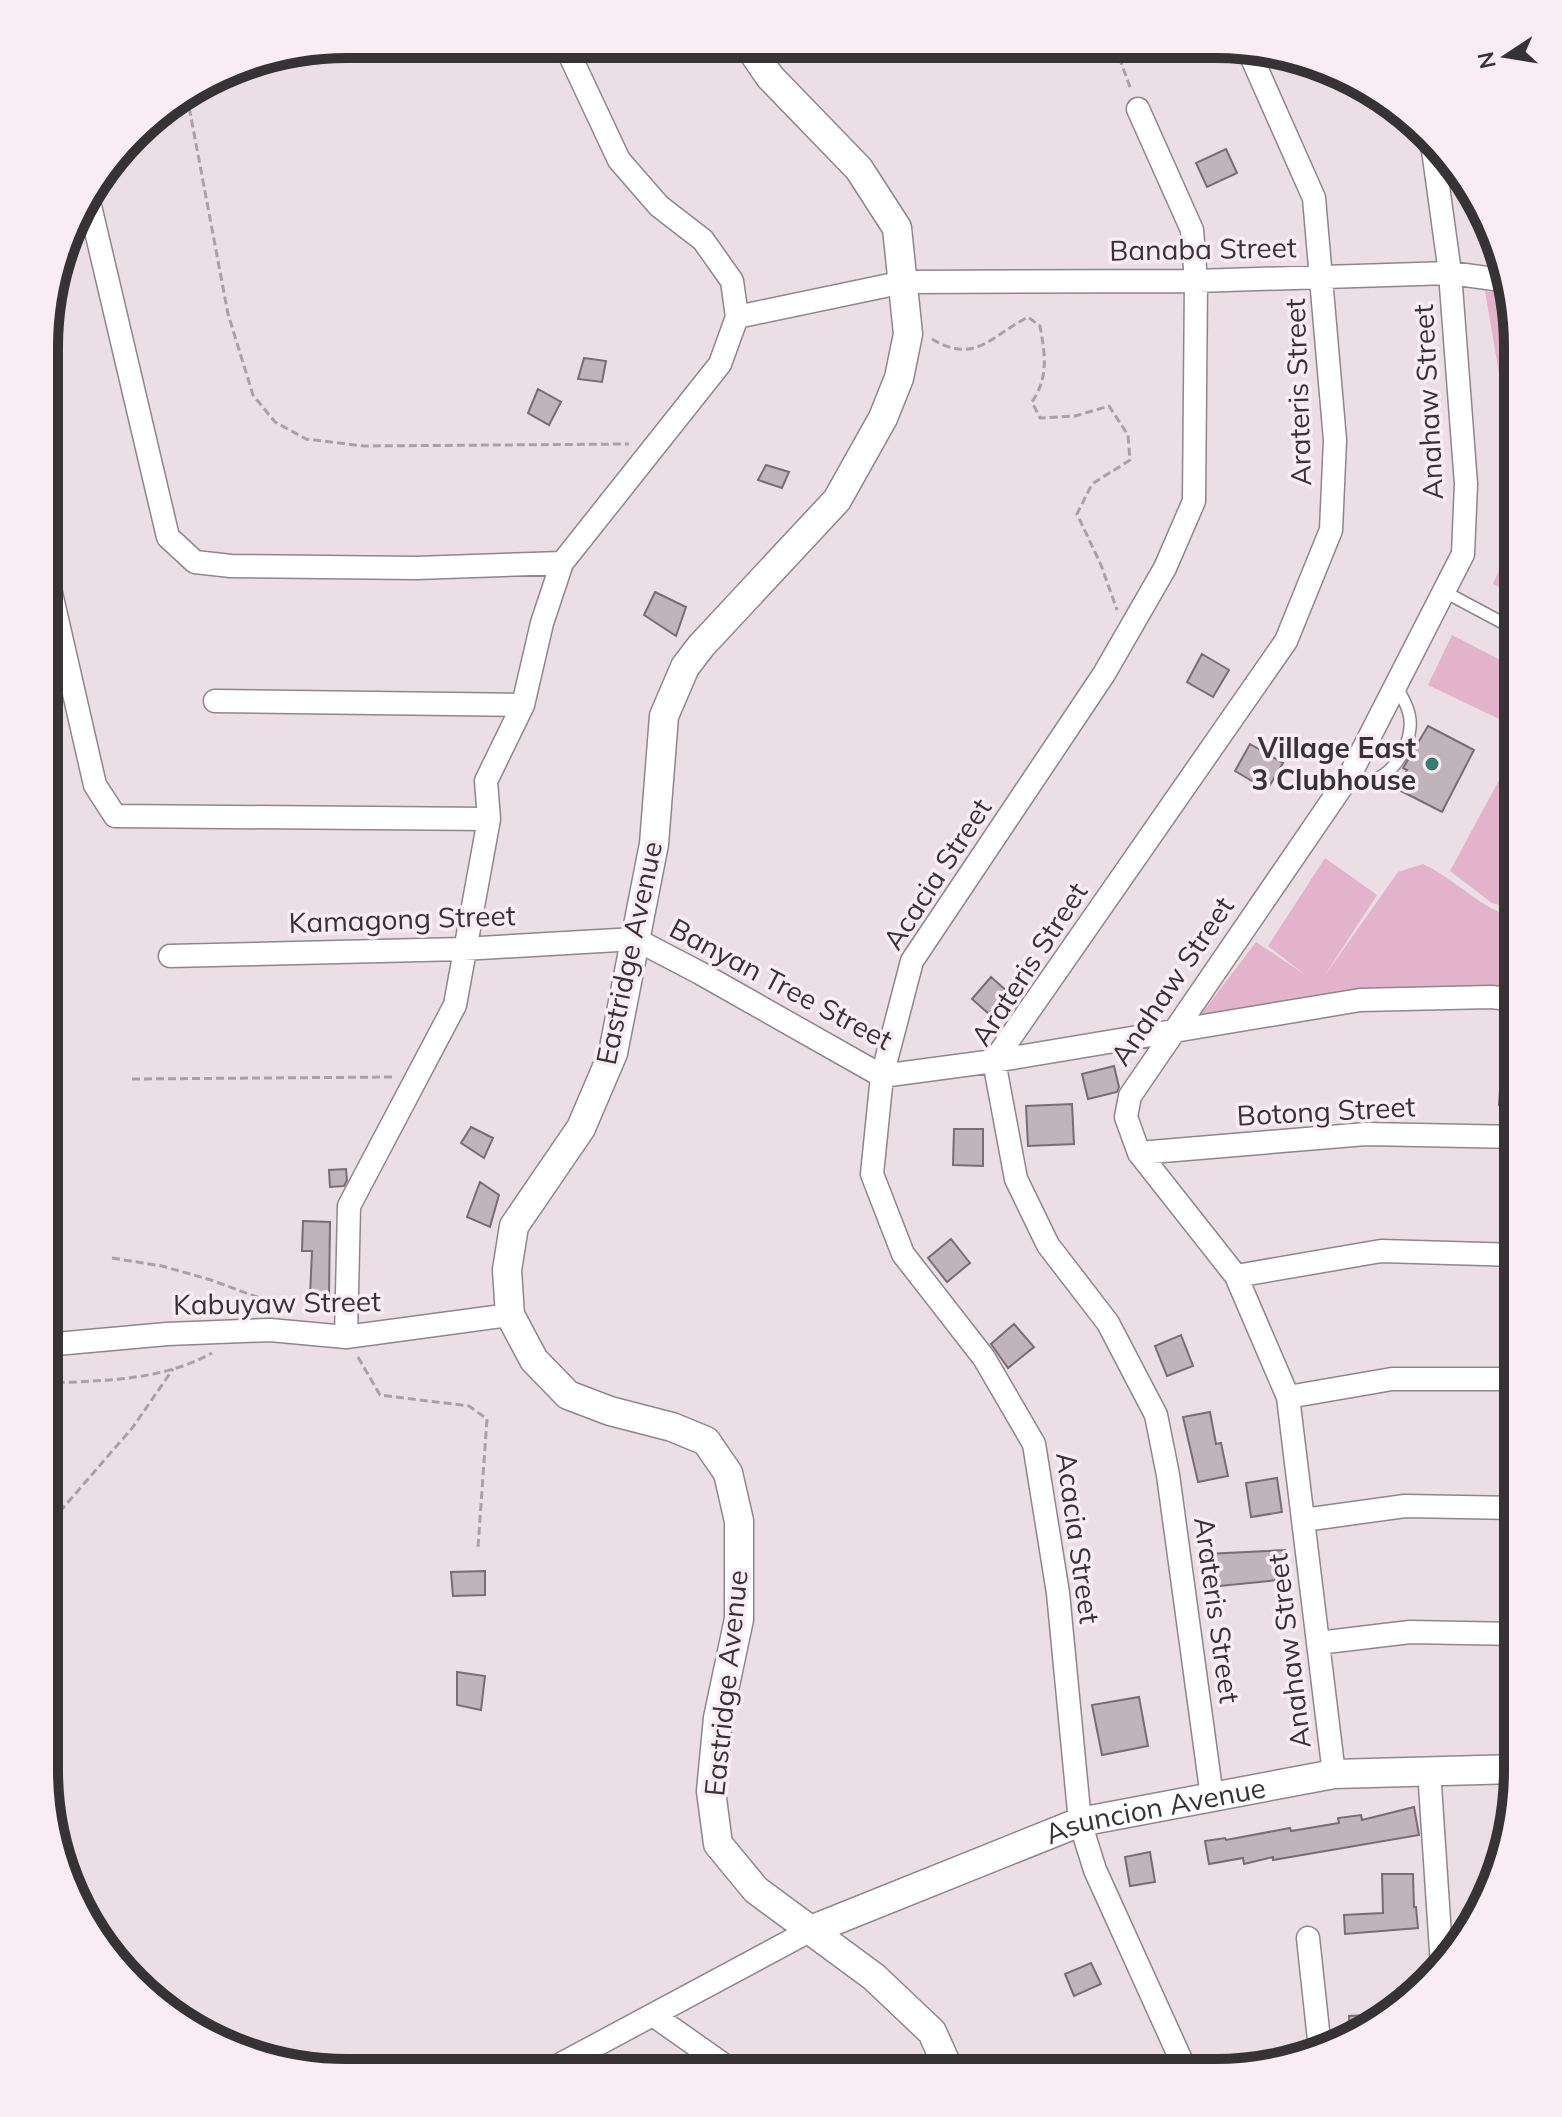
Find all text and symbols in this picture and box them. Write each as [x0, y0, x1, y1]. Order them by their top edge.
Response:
north arrow [1466, 16, 1546, 96]
text: N [1471, 49, 1502, 71]
street label: Banaba Street [1109, 229, 1297, 268]
street label: Arateris Street [1277, 297, 1318, 486]
street label: Anahaw Street [1405, 303, 1450, 501]
place label: Village East 3 Clubhouse [1251, 730, 1416, 797]
marker: Village East 3 Clubhouse [1423, 755, 1441, 773]
street label: Acacia Street [875, 791, 998, 956]
street label: Eastridge Avenue [588, 838, 669, 1068]
street label: Arateris Street [963, 875, 1094, 1052]
street label: Anahaw Street [1102, 890, 1241, 1072]
street label: Kamagong Street [288, 897, 516, 940]
street label: Banyan Tree Street [664, 910, 899, 1057]
street label: Botong Street [1236, 1088, 1416, 1133]
street label: Kabuyaw Street [173, 1283, 381, 1322]
street label: Acacia Street [1049, 1450, 1108, 1626]
street label: Arateris Street [1187, 1515, 1248, 1706]
street label: Anahaw Street [1259, 1552, 1318, 1750]
street label: Eastridge Avenue [696, 1568, 755, 1798]
street label: Asuncion Avenue [1040, 1769, 1268, 1851]

